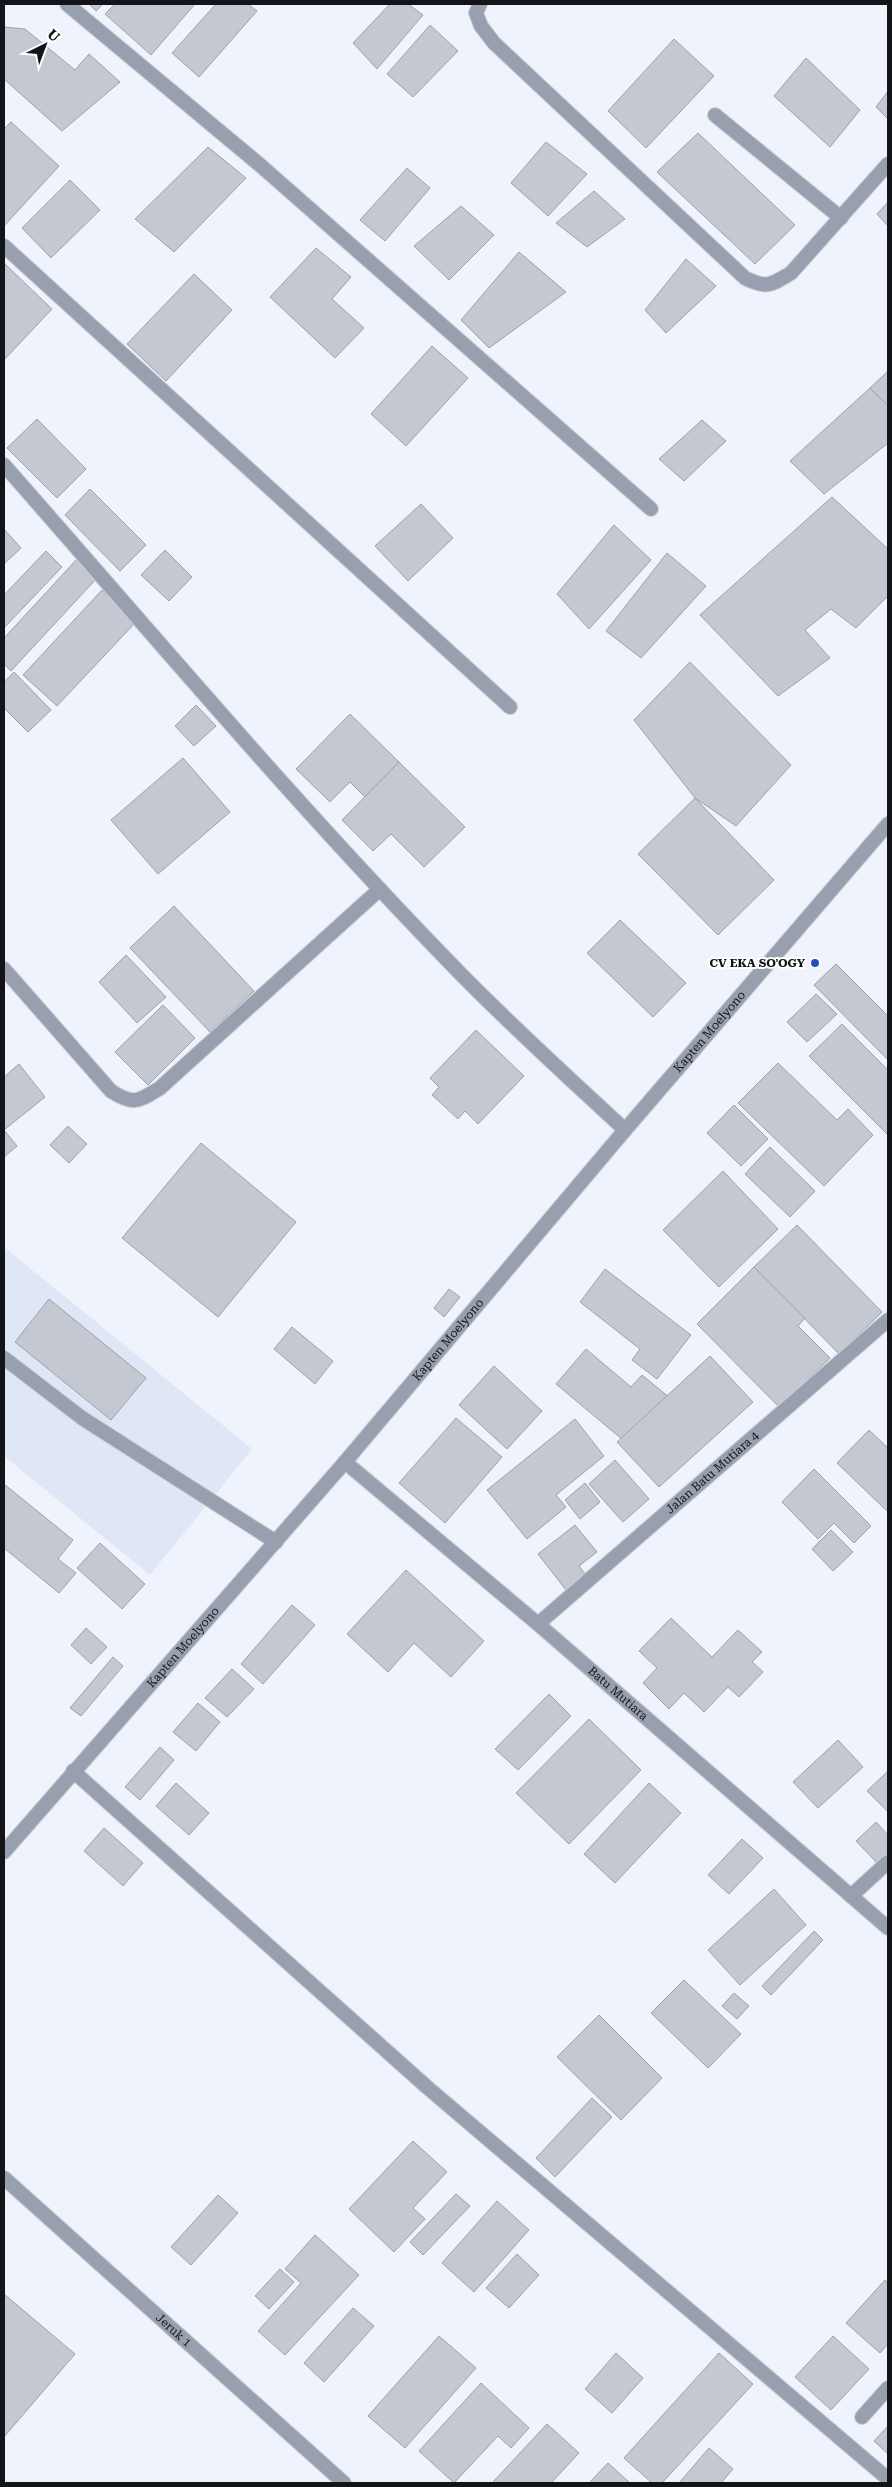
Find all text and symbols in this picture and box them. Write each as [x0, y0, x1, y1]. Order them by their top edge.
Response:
north arrow [20, 20, 70, 70]
text: U [44, 26, 63, 45]
place label: CV EKA SO'OGY [709, 956, 806, 970]
marker: CV EKA SO'OGY [809, 957, 821, 969]
street label: Kapten Moelyono [671, 988, 748, 1075]
street label: Kapten Moelyono [410, 1296, 487, 1384]
street label: Jalan Batu Mutiara 4 [663, 1428, 762, 1517]
street label: Kapten Moelyono [144, 1604, 222, 1691]
street label: Batu Mutiara [585, 1664, 651, 1724]
street label: Jeruk 1 [153, 2311, 195, 2350]

